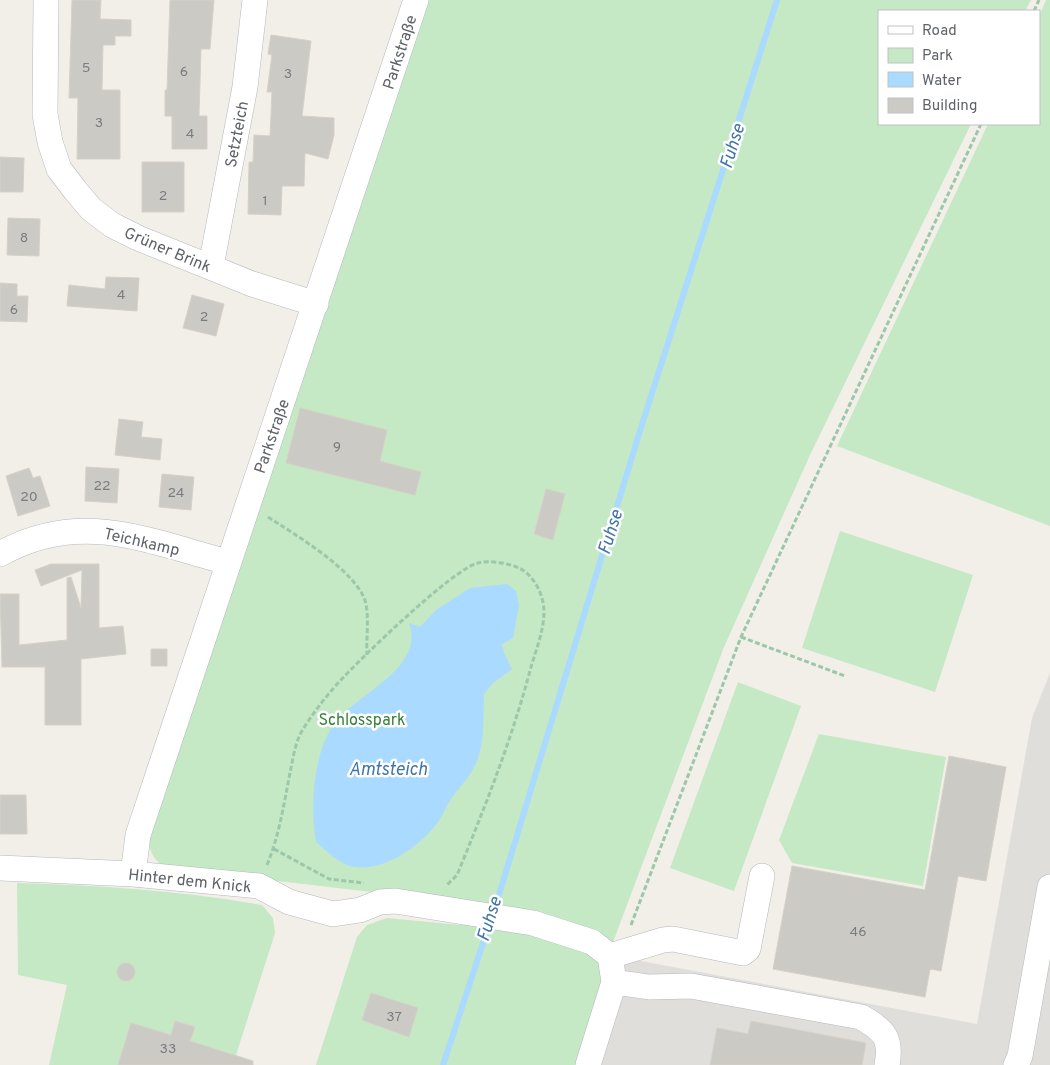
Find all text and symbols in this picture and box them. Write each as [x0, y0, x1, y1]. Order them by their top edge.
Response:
legend [878, 10, 1040, 125]
street label: Parkstraße [379, 13, 422, 92]
text: Road [922, 22, 957, 41]
text: Park [922, 47, 953, 66]
house number: 5 [82, 60, 90, 77]
house number: 6 [180, 64, 188, 81]
house number: 3 [284, 66, 292, 83]
text: Water [922, 72, 962, 91]
text: Building [922, 97, 977, 116]
street label: Setzteich [222, 99, 254, 169]
house number: 3 [95, 115, 103, 132]
water label: Fuhse [716, 121, 751, 171]
house number: 4 [186, 126, 194, 143]
house number: 2 [159, 188, 167, 205]
house number: 1 [262, 193, 268, 210]
street label: Grüner Brink [121, 224, 214, 278]
house number: 8 [20, 230, 28, 247]
house number: 4 [117, 287, 125, 304]
house number: 6 [10, 302, 18, 319]
house number: 2 [200, 309, 208, 326]
street label: Parkstraße [251, 397, 295, 476]
house number: 9 [333, 439, 341, 456]
house number: 22 [93, 478, 111, 495]
house number: 24 [167, 485, 185, 502]
house number: 20 [20, 489, 38, 506]
water label: Fuhse [594, 507, 629, 557]
street label: Teichkamp [102, 525, 181, 561]
park label: Schlosspark [319, 711, 405, 731]
water label: Amtsteich [349, 759, 428, 782]
street label: Hinter dem Knick [127, 866, 252, 898]
water label: Fuhse [473, 894, 508, 944]
house number: 46 [849, 924, 867, 941]
house number: 37 [386, 1009, 402, 1026]
house number: 33 [160, 1041, 176, 1058]

